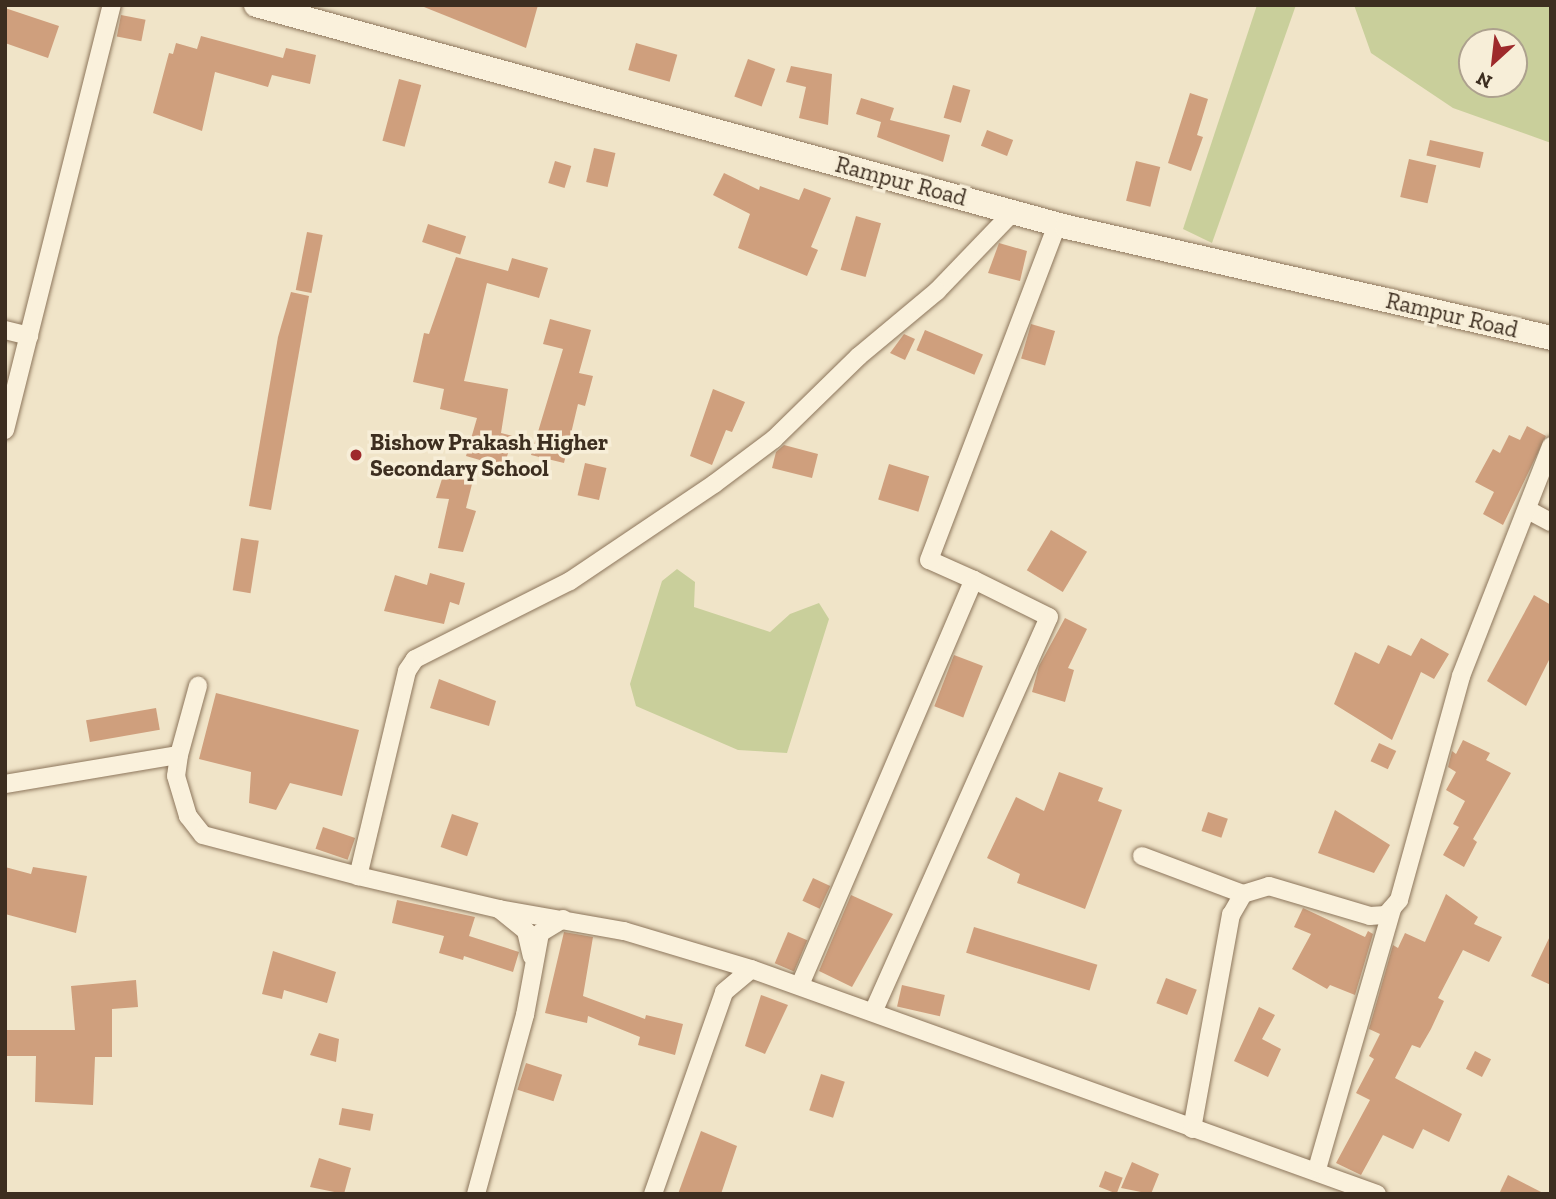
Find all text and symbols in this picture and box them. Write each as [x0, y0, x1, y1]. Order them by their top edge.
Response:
north arrow [1458, 28, 1528, 98]
text: N [1472, 67, 1496, 94]
street label: Rampur Road [832, 150, 970, 212]
street label: Rampur Road [1383, 286, 1521, 344]
place label: Bishow Prakash Higher Secondary School [370, 428, 609, 482]
marker: Bishow Prakash Higher Secondary School [348, 447, 364, 463]

